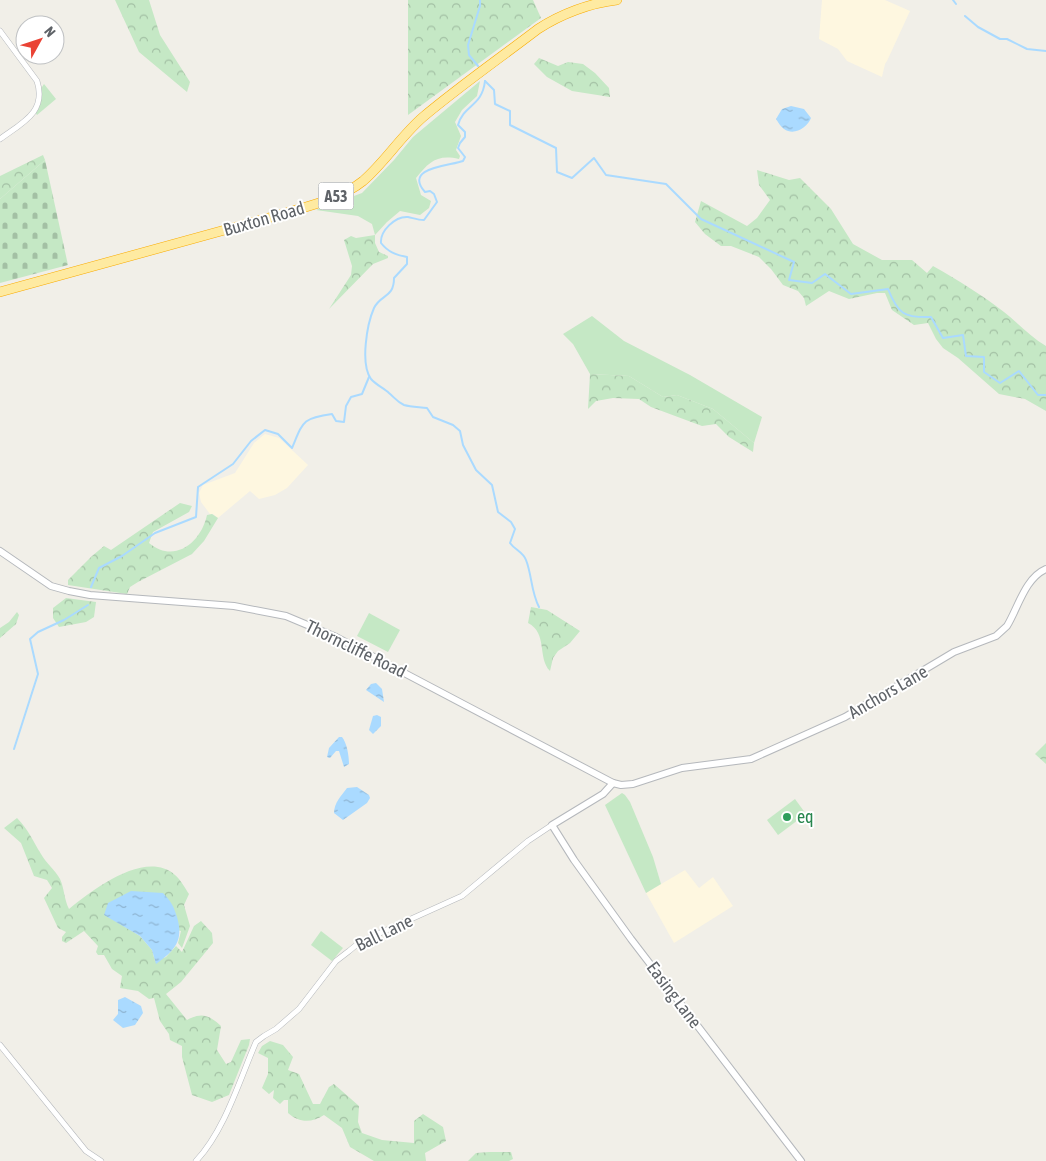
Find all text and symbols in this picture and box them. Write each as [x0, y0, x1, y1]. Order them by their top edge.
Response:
north arrow [15, 15, 65, 65]
text: N [41, 23, 59, 40]
road number: A53 [318, 182, 354, 210]
street label: Buxton Road [221, 197, 307, 240]
street label: Thorncliffe Road [303, 615, 410, 682]
street label: Anchors Lane [844, 661, 931, 723]
place label: eq [797, 806, 814, 827]
marker: eq [781, 811, 793, 823]
street label: Ball Lane [352, 910, 416, 955]
street label: Easing Lane [643, 957, 706, 1032]

